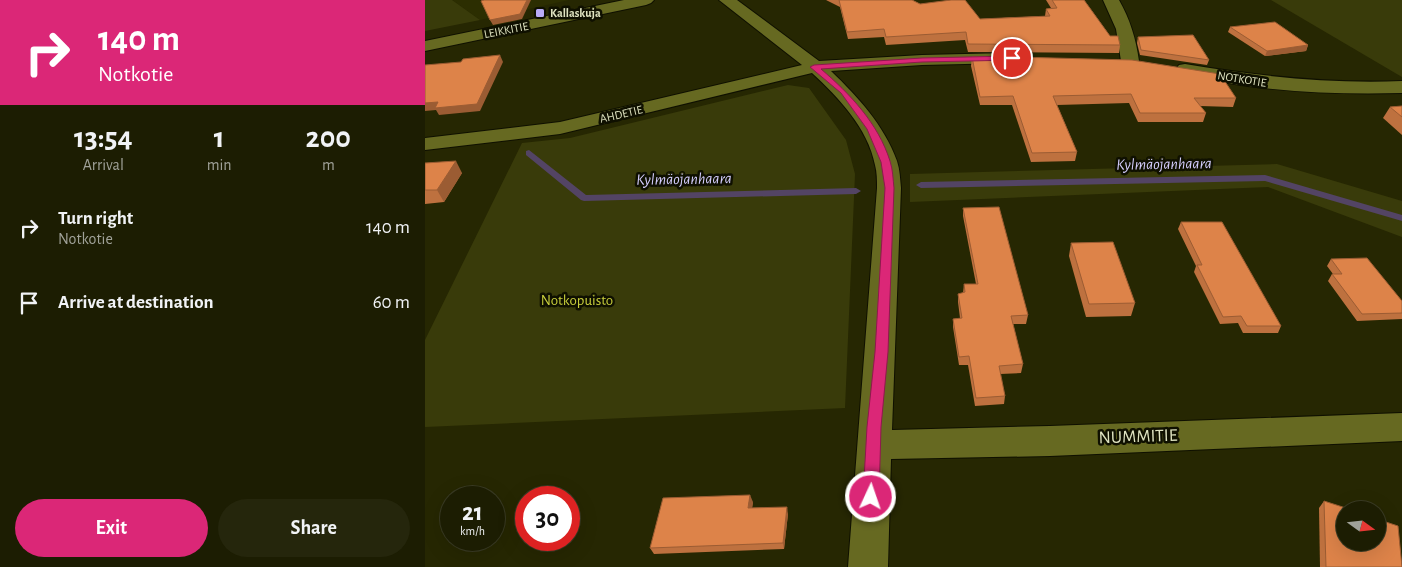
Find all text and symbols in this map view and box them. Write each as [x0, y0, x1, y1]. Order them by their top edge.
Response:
marker: Kallaskuja [534, 7, 546, 19]
place label: Kallaskuja [550, 7, 601, 20]
icon: right [15, 20, 80, 85]
street label: LEIKKITIE [483, 20, 529, 40]
text: 140 m [98, 22, 180, 57]
pin [991, 37, 1033, 79]
icon: arrive [998, 44, 1026, 72]
text: Notkotie [98, 63, 173, 85]
street label: NOTKOTIE [1217, 69, 1268, 89]
street label: AHDETIE [598, 103, 644, 125]
text: 13:54 [74, 123, 133, 153]
text: 1 [214, 123, 225, 153]
text: 200 [306, 123, 351, 153]
water label: Kylmäojanhaara [1116, 155, 1212, 174]
text: Arrival [83, 157, 124, 173]
text: min [207, 157, 232, 173]
text: m [322, 157, 335, 173]
water label: Kylmäojanhaara [636, 170, 732, 189]
text: Turn right [58, 209, 133, 228]
icon: right [15, 214, 43, 242]
text: 140 m [366, 218, 410, 237]
text: Notkotie [58, 231, 113, 247]
icon: arrive [15, 289, 43, 317]
text: Arrive at destination [58, 293, 214, 312]
text: 60 m [373, 293, 410, 312]
park label: Notkopuisto [541, 293, 613, 308]
street label: NUMMITIE [1098, 427, 1178, 447]
position arrow [844, 470, 896, 522]
speed limit sign: 30 [515, 486, 580, 551]
button: Exit [15, 499, 208, 557]
button: Share [218, 499, 410, 557]
text: 21 [462, 500, 483, 525]
north arrow [1336, 501, 1386, 551]
map controls [1336, 501, 1386, 551]
text: km/h [460, 525, 485, 537]

